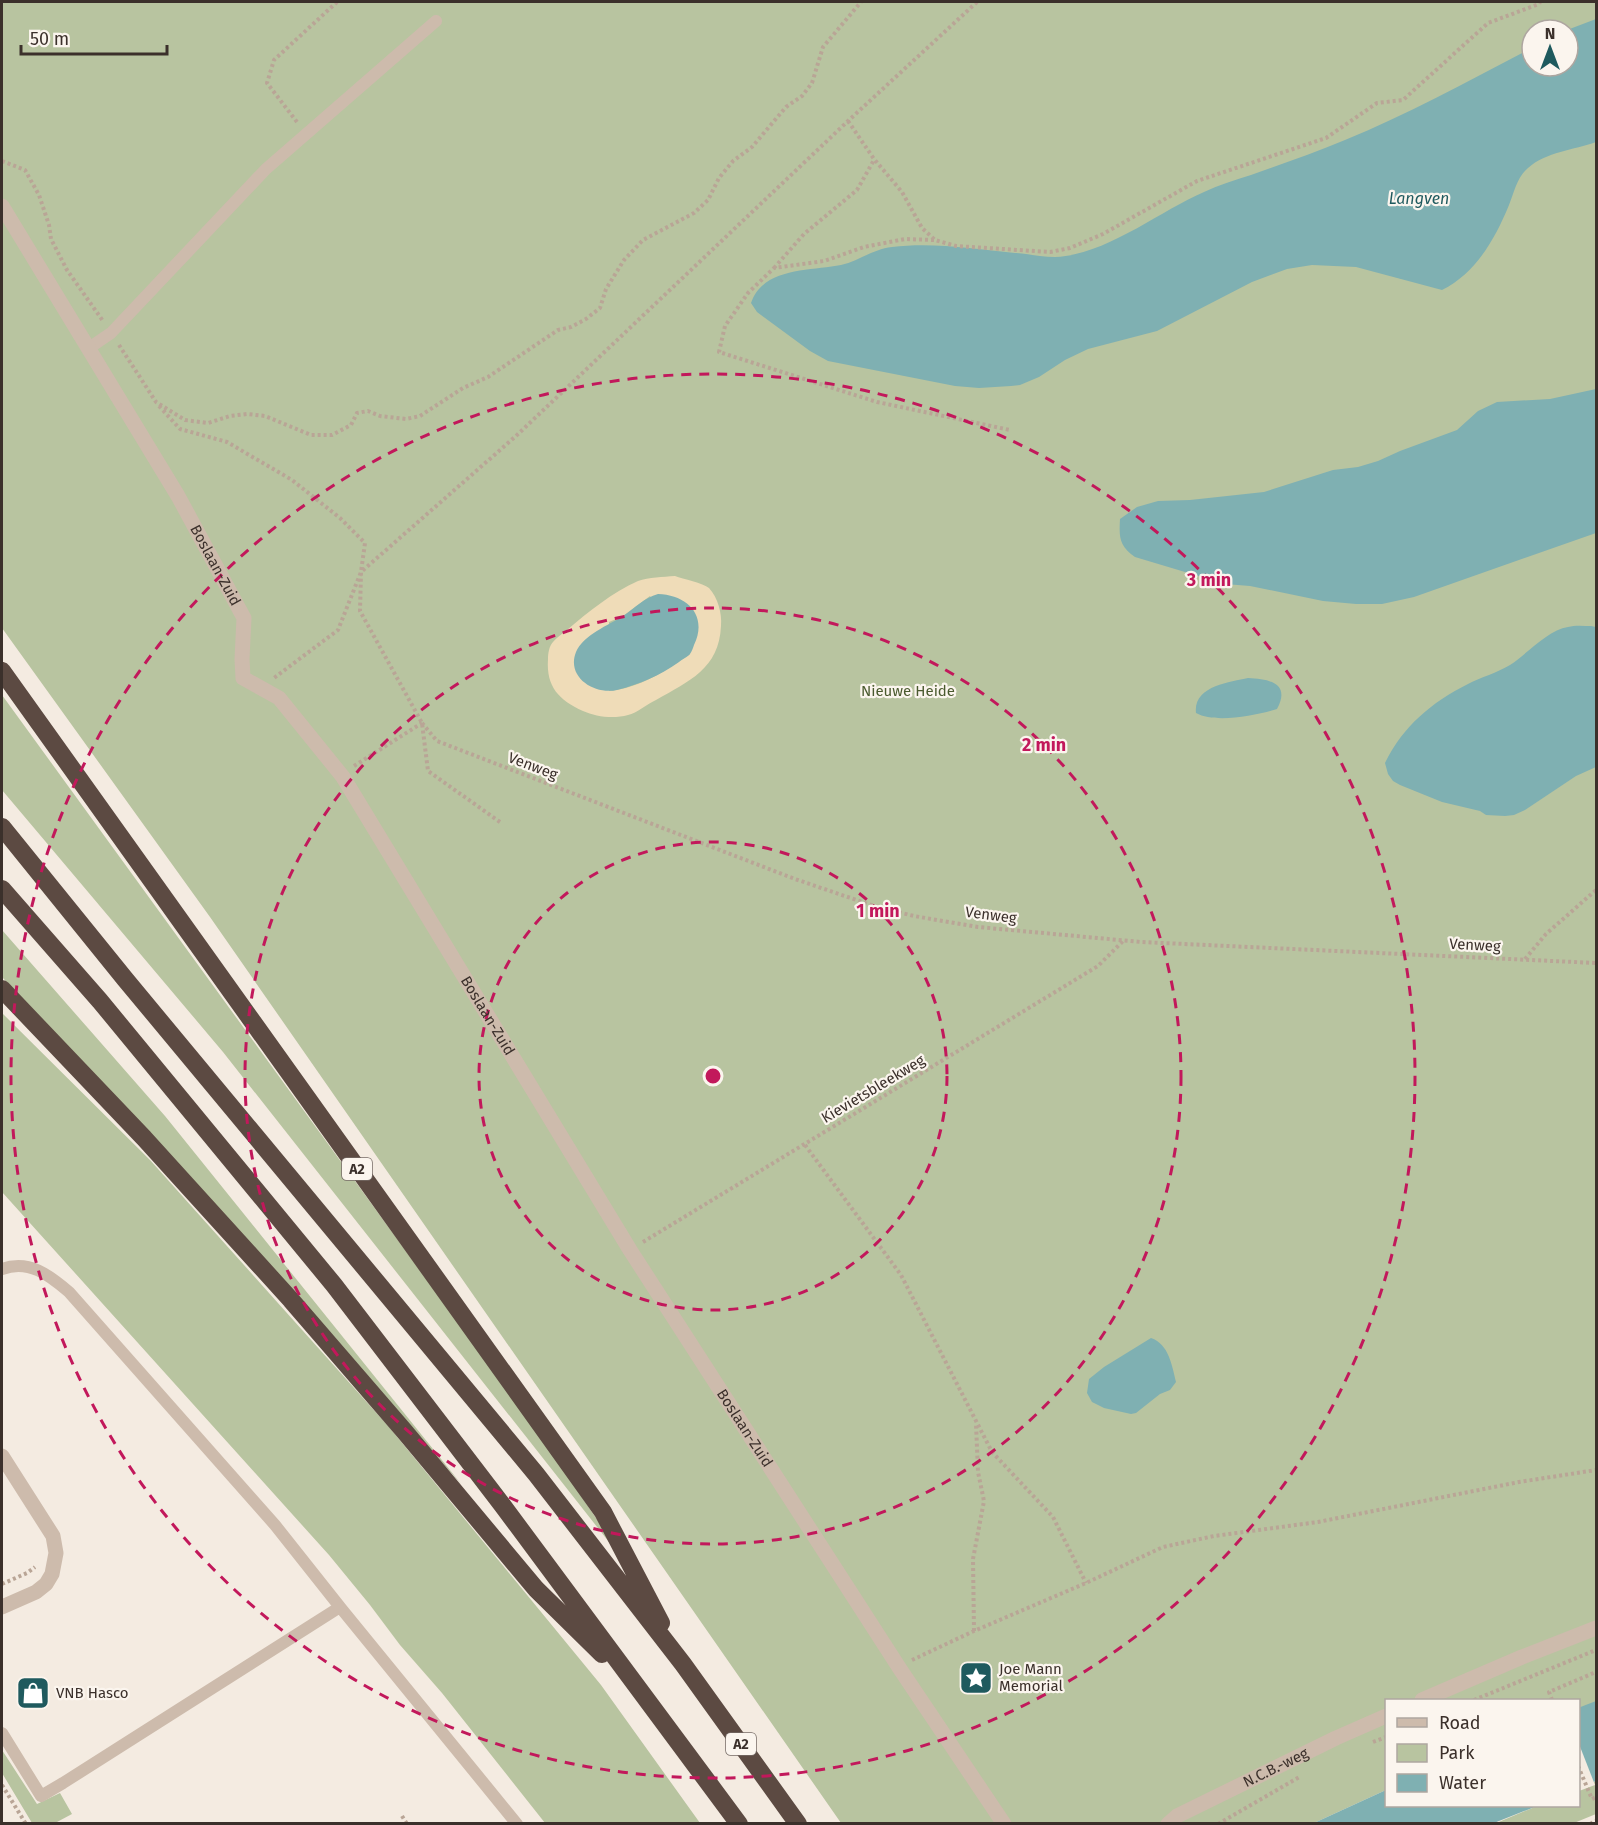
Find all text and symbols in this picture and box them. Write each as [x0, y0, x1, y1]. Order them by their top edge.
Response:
scale bar [21, 18, 166, 56]
north arrow [1520, 18, 1580, 78]
text: N [1545, 24, 1555, 43]
text: 50 m [30, 28, 69, 50]
water label: Langven [1389, 189, 1449, 208]
street label: Boslaan-Zuid [186, 522, 245, 609]
text: 3 min [1186, 569, 1231, 591]
park label: Nieuwe Heide [861, 682, 955, 700]
text: 2 min [1022, 734, 1066, 756]
street label: Venweg [506, 748, 561, 784]
text: 1 min [856, 900, 900, 922]
street label: Venweg [964, 903, 1018, 927]
street label: Venweg [1449, 935, 1501, 955]
street label: Boslaan-Zuid [457, 973, 519, 1059]
street label: Kievietsbleekweg [818, 1051, 928, 1127]
centre of rings [703, 1066, 723, 1086]
road number: A2 [342, 1158, 372, 1180]
street label: Boslaan-Zuid [713, 1386, 777, 1471]
place icon: Joe Mann Memorial [958, 1660, 994, 1696]
place label: Joe Mann Memorial [999, 1660, 1063, 1695]
shop icon: VNB Hasco [15, 1675, 51, 1711]
place label: VNB Hasco [56, 1684, 129, 1702]
legend [1385, 1699, 1580, 1807]
text: Road [1439, 1712, 1481, 1734]
road number: A2 [726, 1733, 756, 1755]
text: Park [1439, 1742, 1475, 1764]
street label: N.C.B.-weg [1240, 1744, 1311, 1791]
text: Water [1439, 1772, 1486, 1794]

